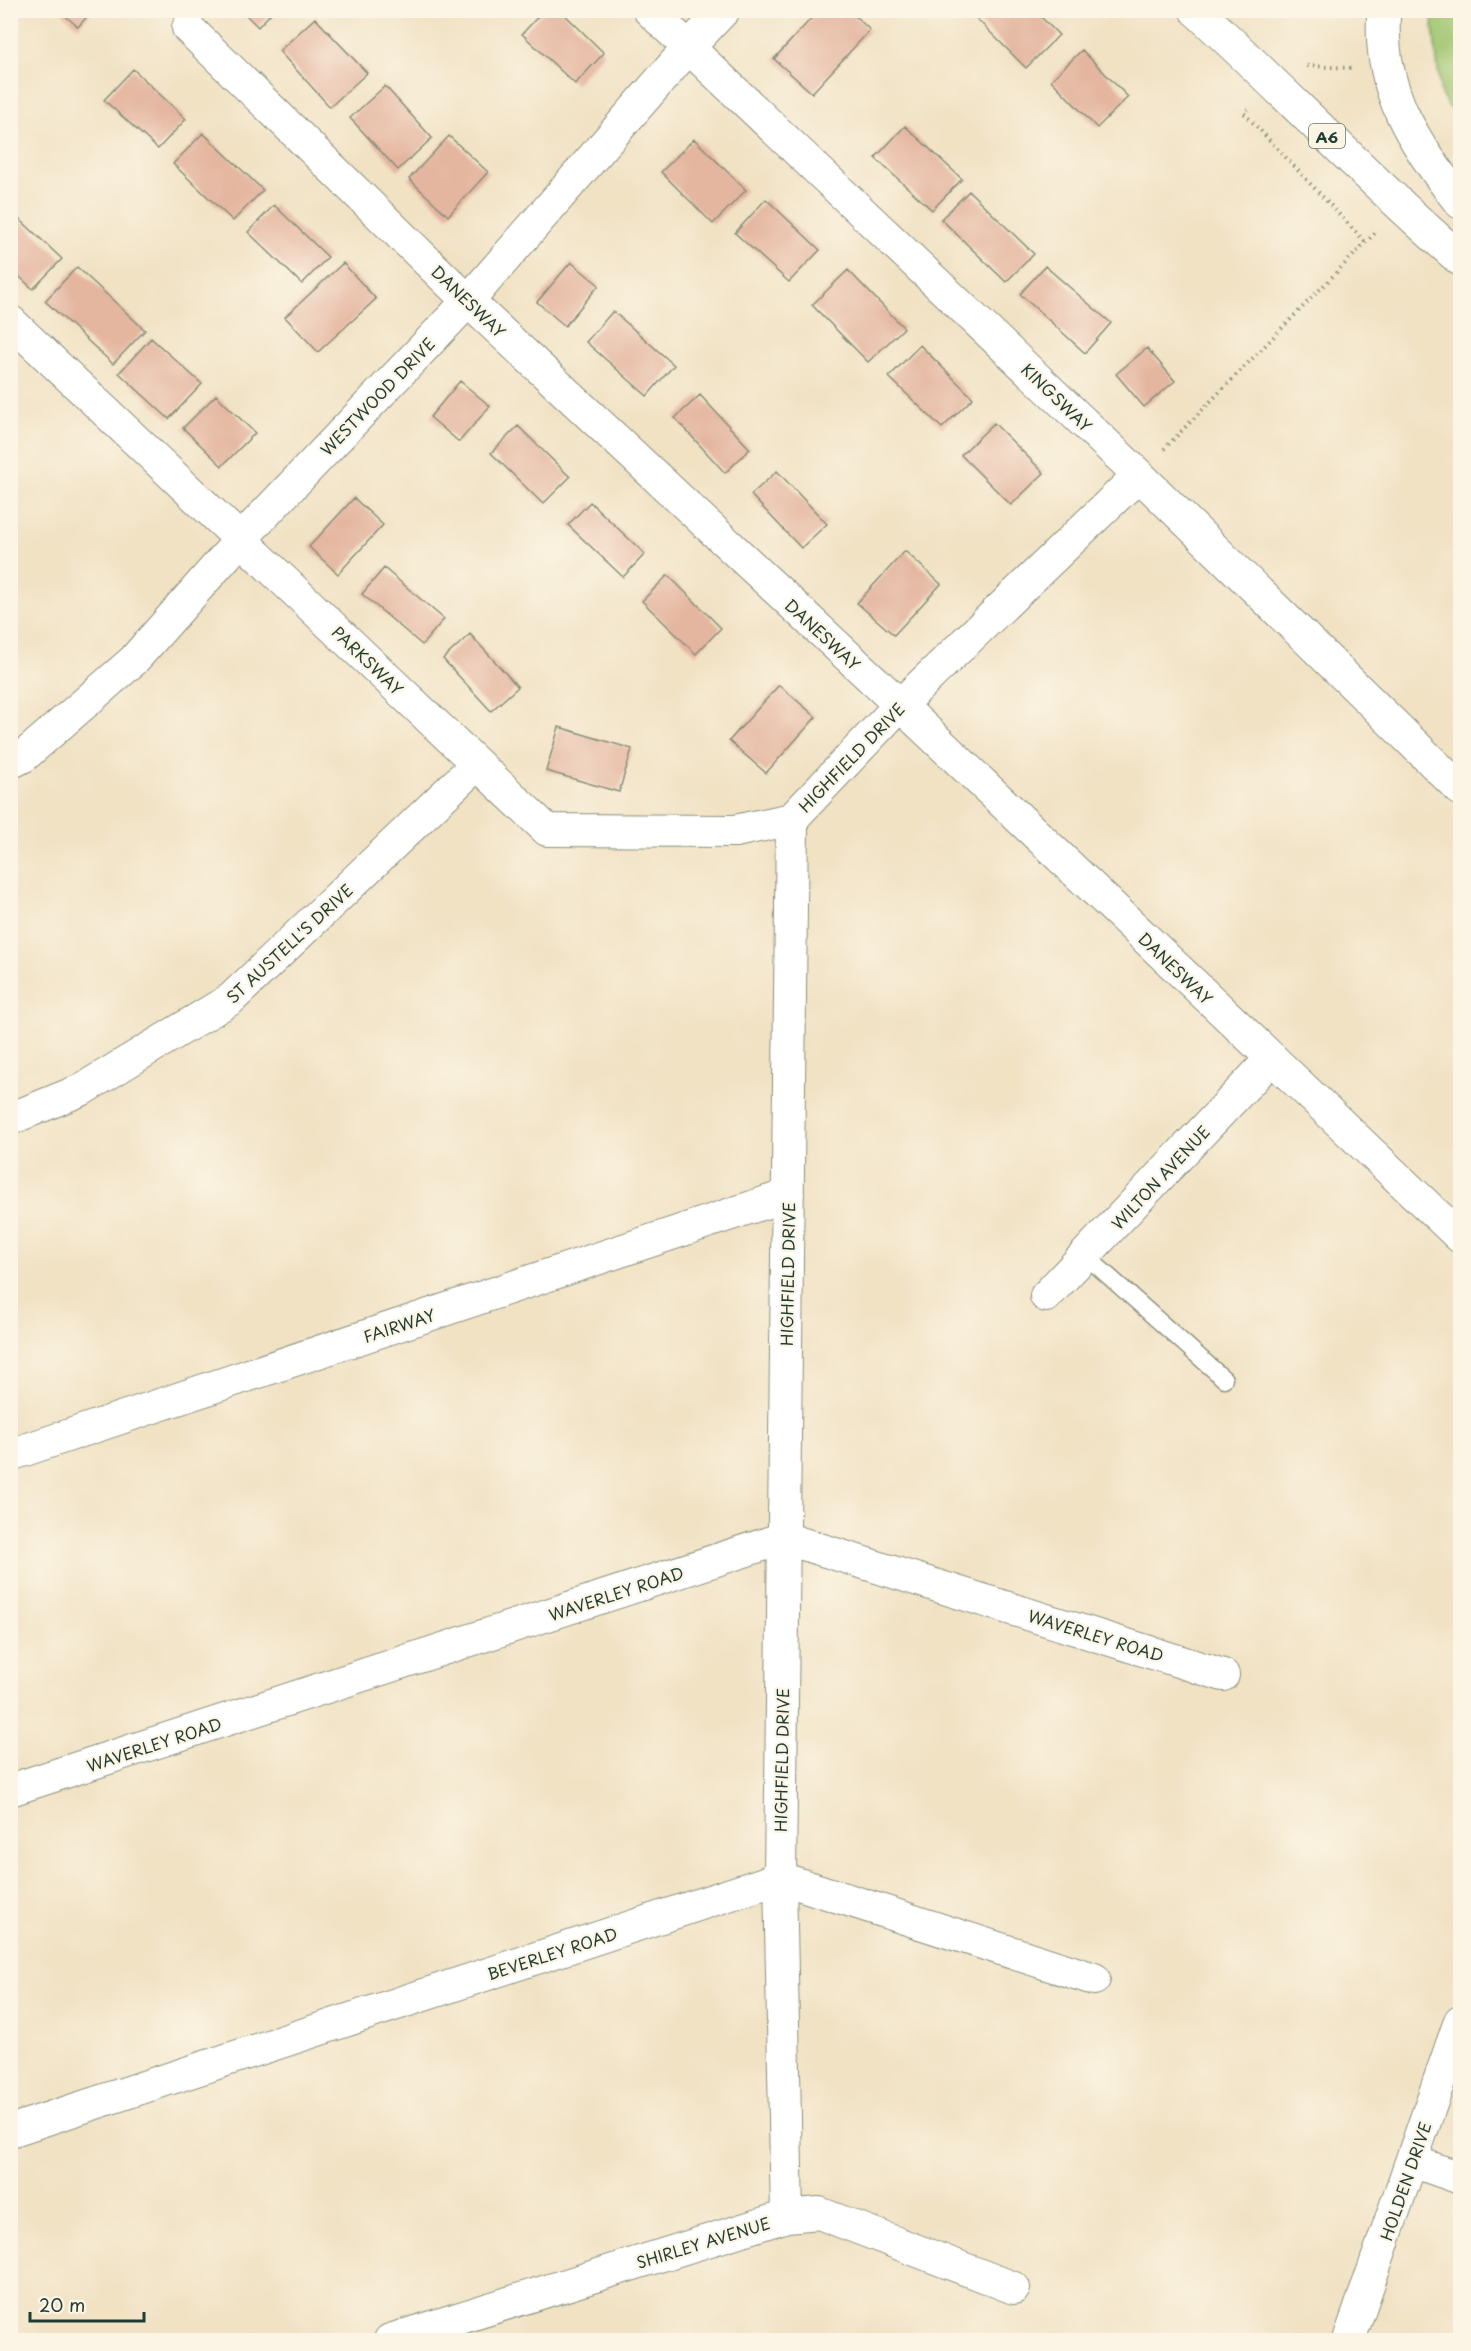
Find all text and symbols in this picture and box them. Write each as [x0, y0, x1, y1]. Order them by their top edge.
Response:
road number: A6 [1309, 124, 1345, 148]
street label: DANESWAY [426, 259, 512, 343]
street label: WESTWOOD DRIVE [314, 332, 440, 460]
street label: KINGSWAY [1016, 357, 1098, 437]
street label: DANESWAY [780, 593, 866, 675]
street label: PARKSWAY [327, 620, 409, 700]
street label: HIGHFIELD DRIVE [792, 697, 910, 817]
street label: ST AUSTELL'S DRIVE [220, 878, 358, 1008]
street label: DANESWAY [1133, 926, 1219, 1010]
street label: WILTON AVENUE [1105, 1120, 1215, 1234]
street label: HIGHFIELD DRIVE [774, 1202, 800, 1346]
street label: FAIRWAY [360, 1302, 438, 1348]
street label: WAVERLEY ROAD [545, 1560, 687, 1626]
street label: WAVERLEY ROAD [1025, 1603, 1167, 1667]
street label: HIGHFIELD DRIVE [768, 1688, 794, 1832]
street label: WAVERLEY ROAD [83, 1711, 225, 1777]
street label: BEVERLEY ROAD [484, 1921, 620, 1985]
street label: HOLDEN DRIVE [1373, 2118, 1437, 2244]
street label: SHIRLEY AVENUE [633, 2210, 773, 2274]
scale bar [30, 2285, 144, 2323]
text: 20 m [39, 2291, 85, 2318]

